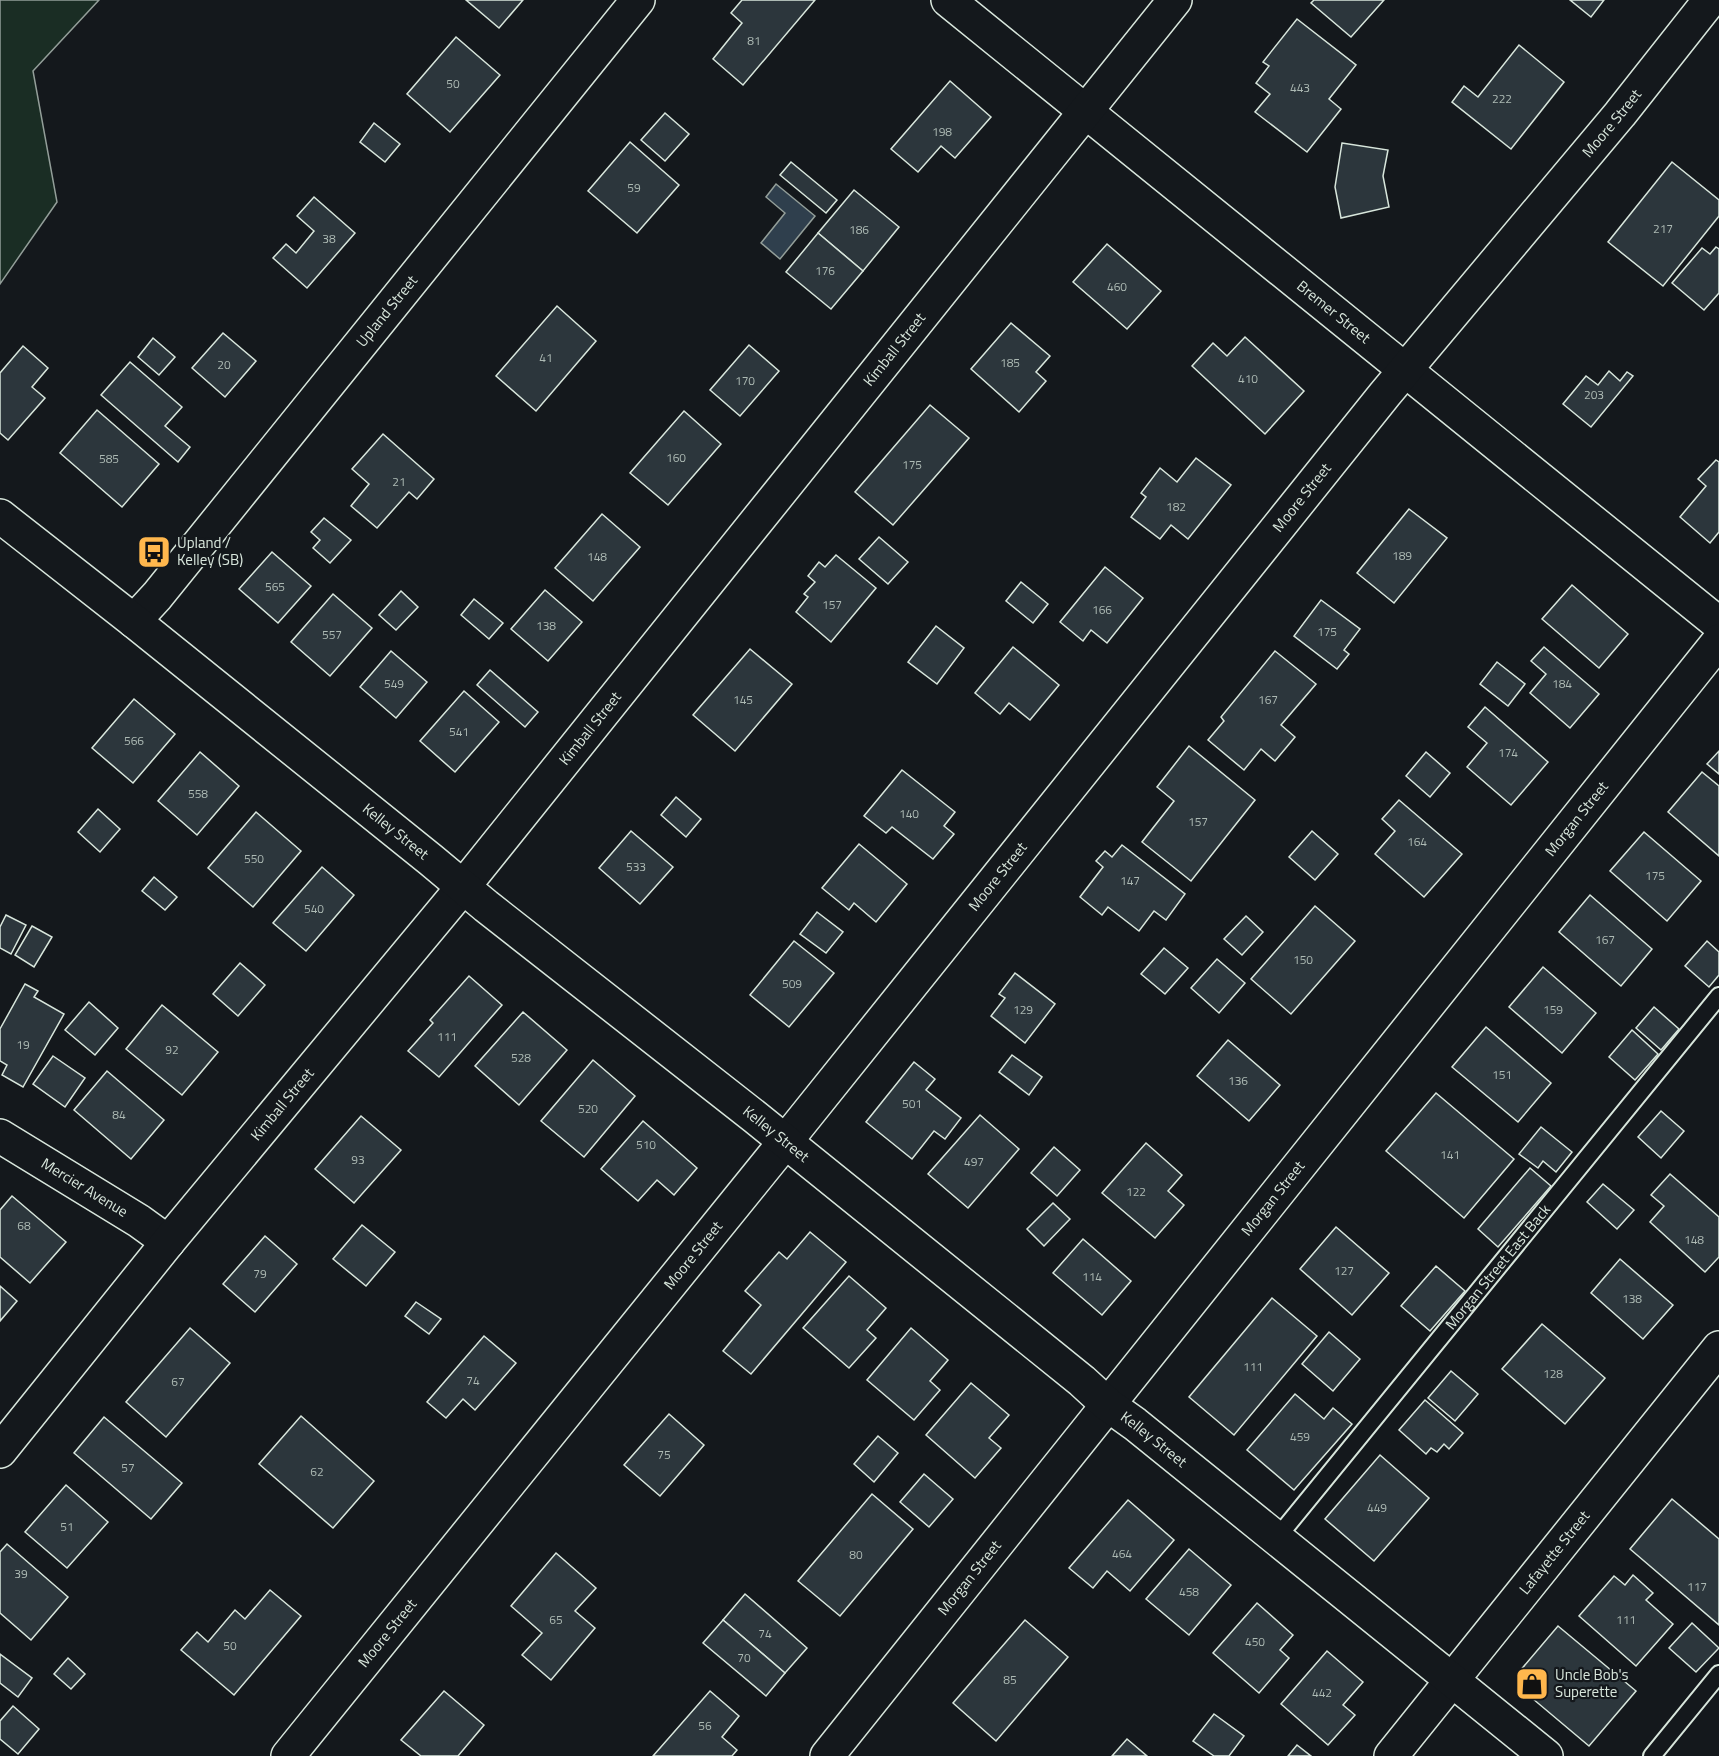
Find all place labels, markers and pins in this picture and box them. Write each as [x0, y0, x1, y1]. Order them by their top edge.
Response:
place label: Upland / Kelley (SB) [177, 531, 243, 571]
bus stop icon: Upland / Kelley (SB) [136, 534, 172, 570]
place label: Uncle Bob's Superette [1555, 1663, 1628, 1703]
shop icon: Uncle Bob's Superette [1514, 1666, 1550, 1702]

